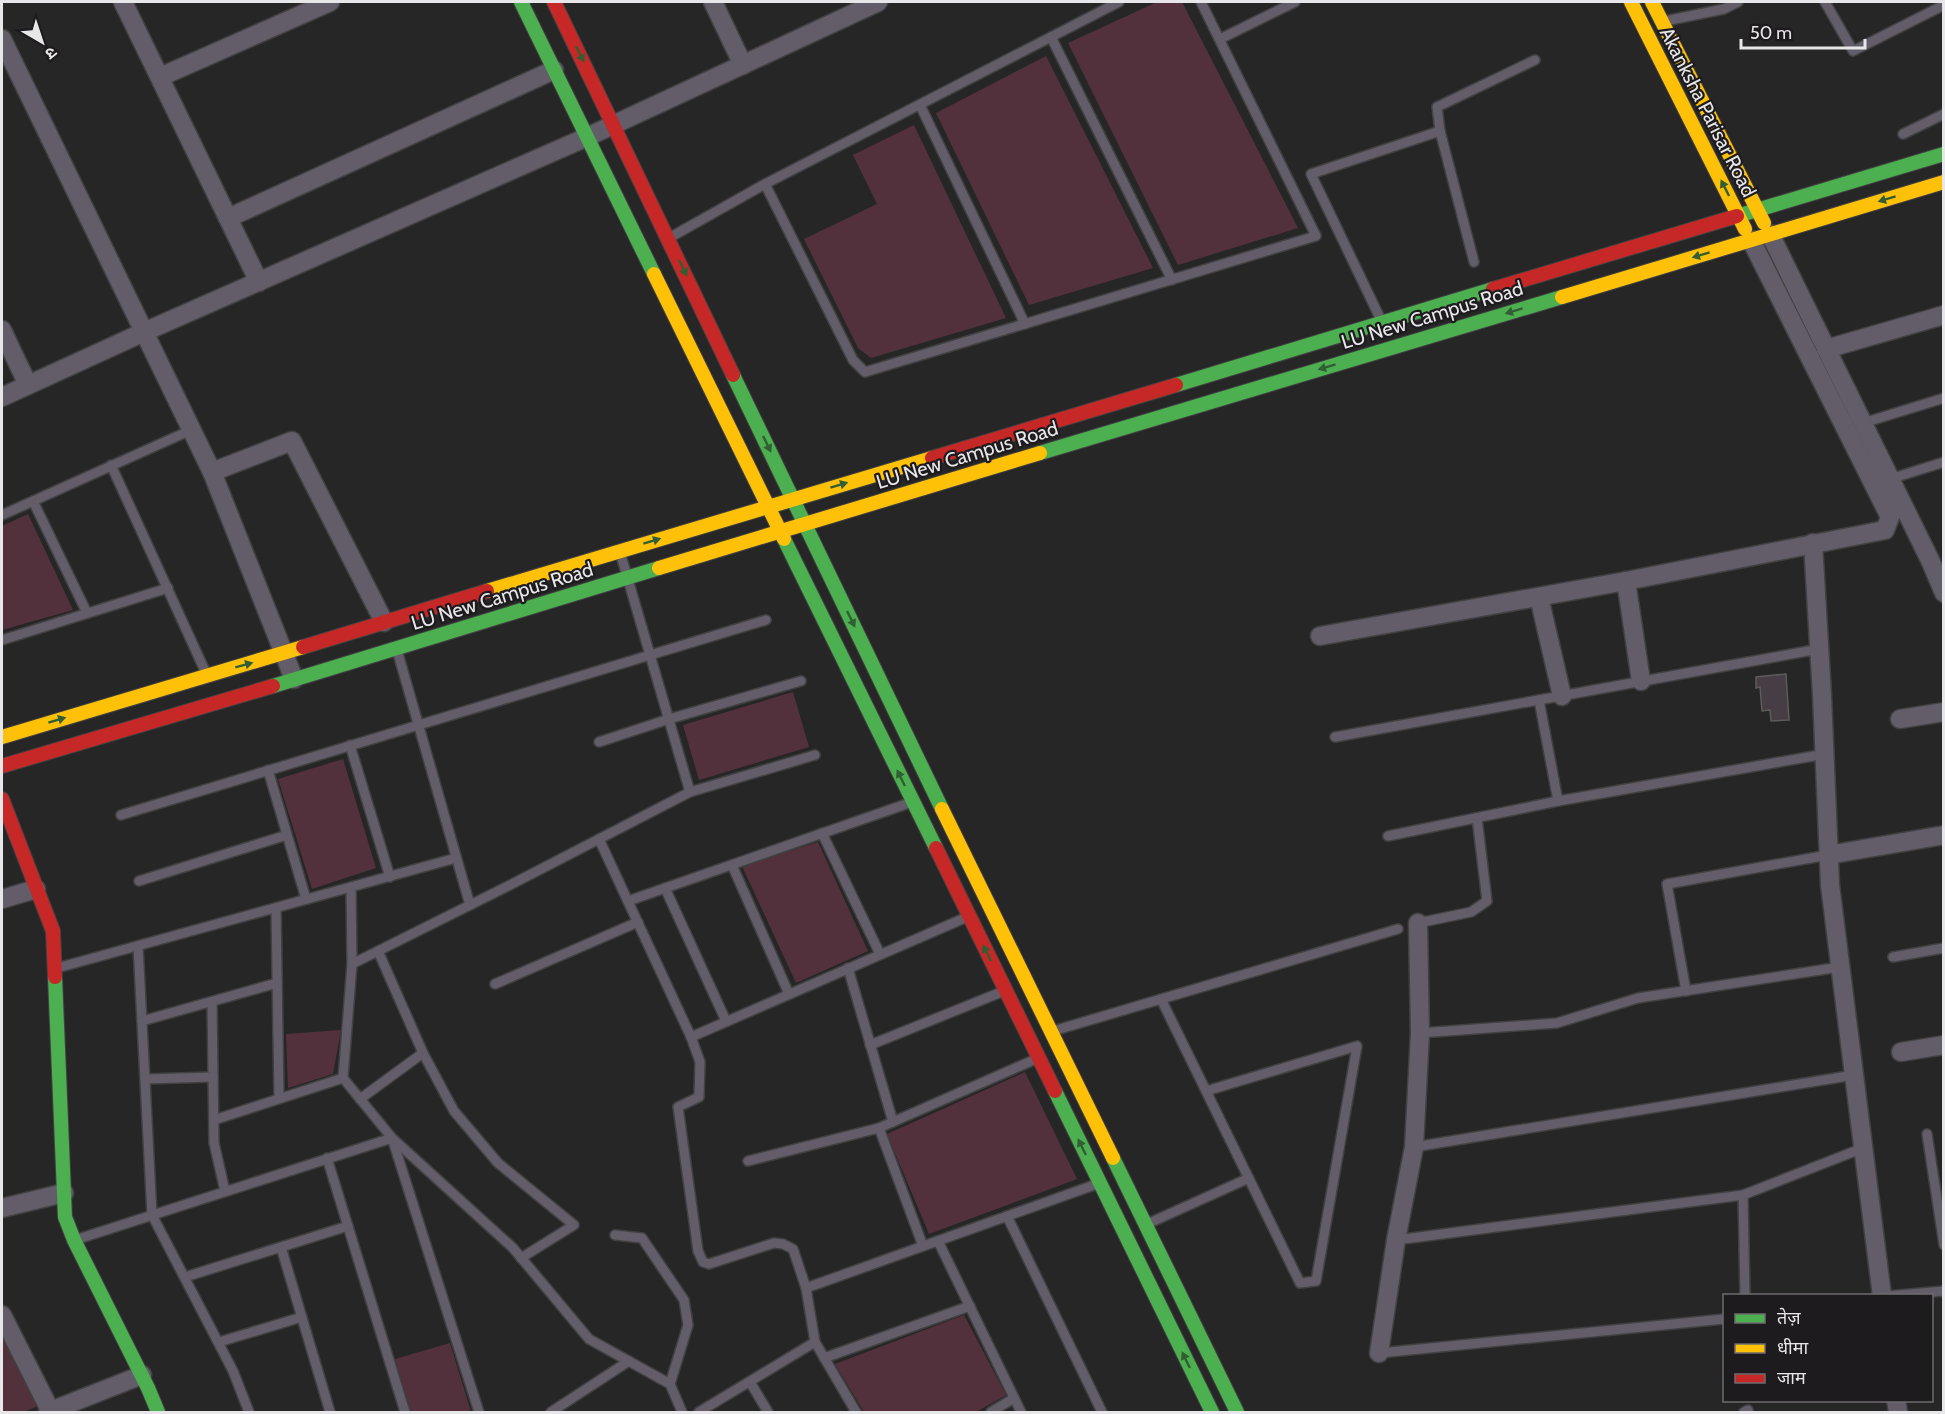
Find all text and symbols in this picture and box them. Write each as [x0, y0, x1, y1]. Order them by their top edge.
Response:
north arrow [12, 12, 72, 72]
scale bar [1741, 12, 1866, 50]
text: 50 m [1750, 22, 1792, 44]
street label: Akanksha Parisar Road [1655, 23, 1761, 201]
text: उ [41, 43, 61, 64]
one-way arrow [575, 46, 584, 63]
one-way arrow [1720, 179, 1729, 196]
one-way arrow [1878, 195, 1896, 204]
one-way arrow [1692, 251, 1710, 260]
one-way arrow [678, 259, 687, 276]
street label: LU New Campus Road [1338, 276, 1526, 354]
one-way arrow [1505, 307, 1523, 316]
one-way arrow [1318, 363, 1336, 372]
street label: LU New Campus Road [873, 416, 1061, 494]
one-way arrow [762, 435, 771, 452]
one-way arrow [830, 480, 848, 489]
one-way arrow [643, 536, 661, 545]
street label: LU New Campus Road [408, 557, 596, 635]
one-way arrow [847, 611, 856, 628]
one-way arrow [235, 659, 254, 669]
one-way arrow [49, 715, 67, 724]
one-way arrow [896, 770, 905, 787]
one-way arrow [982, 945, 991, 962]
one-way arrow [1077, 1139, 1087, 1156]
legend [1723, 1294, 1933, 1402]
text: तेज़ [1777, 1307, 1801, 1329]
text: धीमा [1777, 1337, 1808, 1359]
one-way arrow [1182, 1351, 1192, 1369]
text: जाम [1777, 1367, 1807, 1389]

